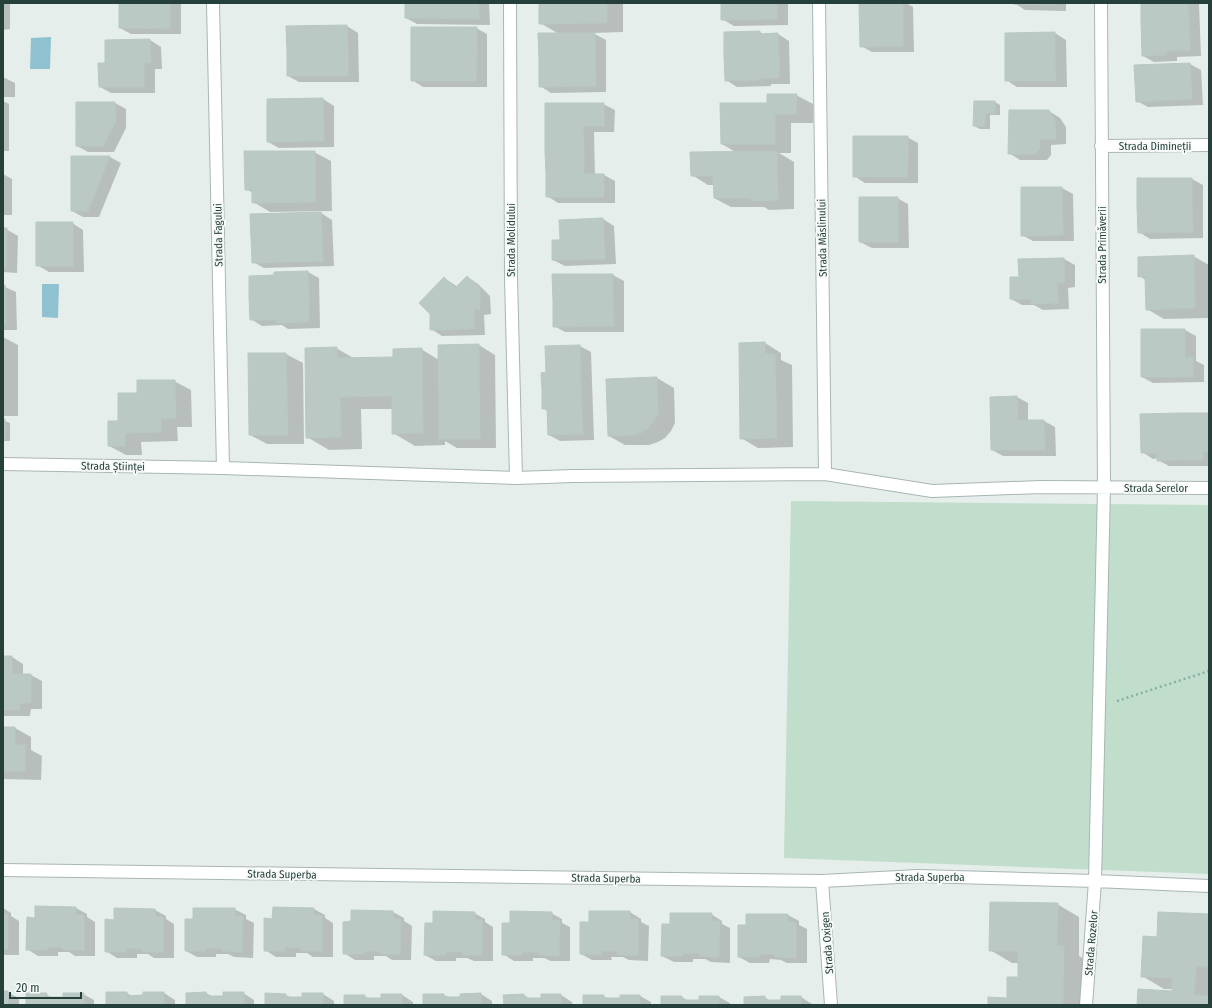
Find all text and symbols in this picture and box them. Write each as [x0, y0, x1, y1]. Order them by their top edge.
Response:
street label: Strada Dimineții [1119, 140, 1192, 153]
street label: Strada Măslinului [815, 199, 830, 277]
street label: Strada Fagului [211, 203, 226, 267]
street label: Strada Molidului [505, 203, 518, 277]
street label: Strada Primăverii [1096, 206, 1109, 284]
street label: Strada Științei [81, 459, 145, 474]
street label: Strada Serelor [1124, 482, 1188, 495]
street label: Strada Superba [247, 867, 317, 882]
street label: Strada Superba [571, 871, 641, 886]
street label: Strada Superba [895, 871, 965, 884]
street label: Strada Rozelor [1082, 910, 1101, 976]
street label: Strada Oxigen [819, 911, 836, 975]
scale bar [10, 974, 81, 1000]
text: 20 m [16, 981, 40, 995]

